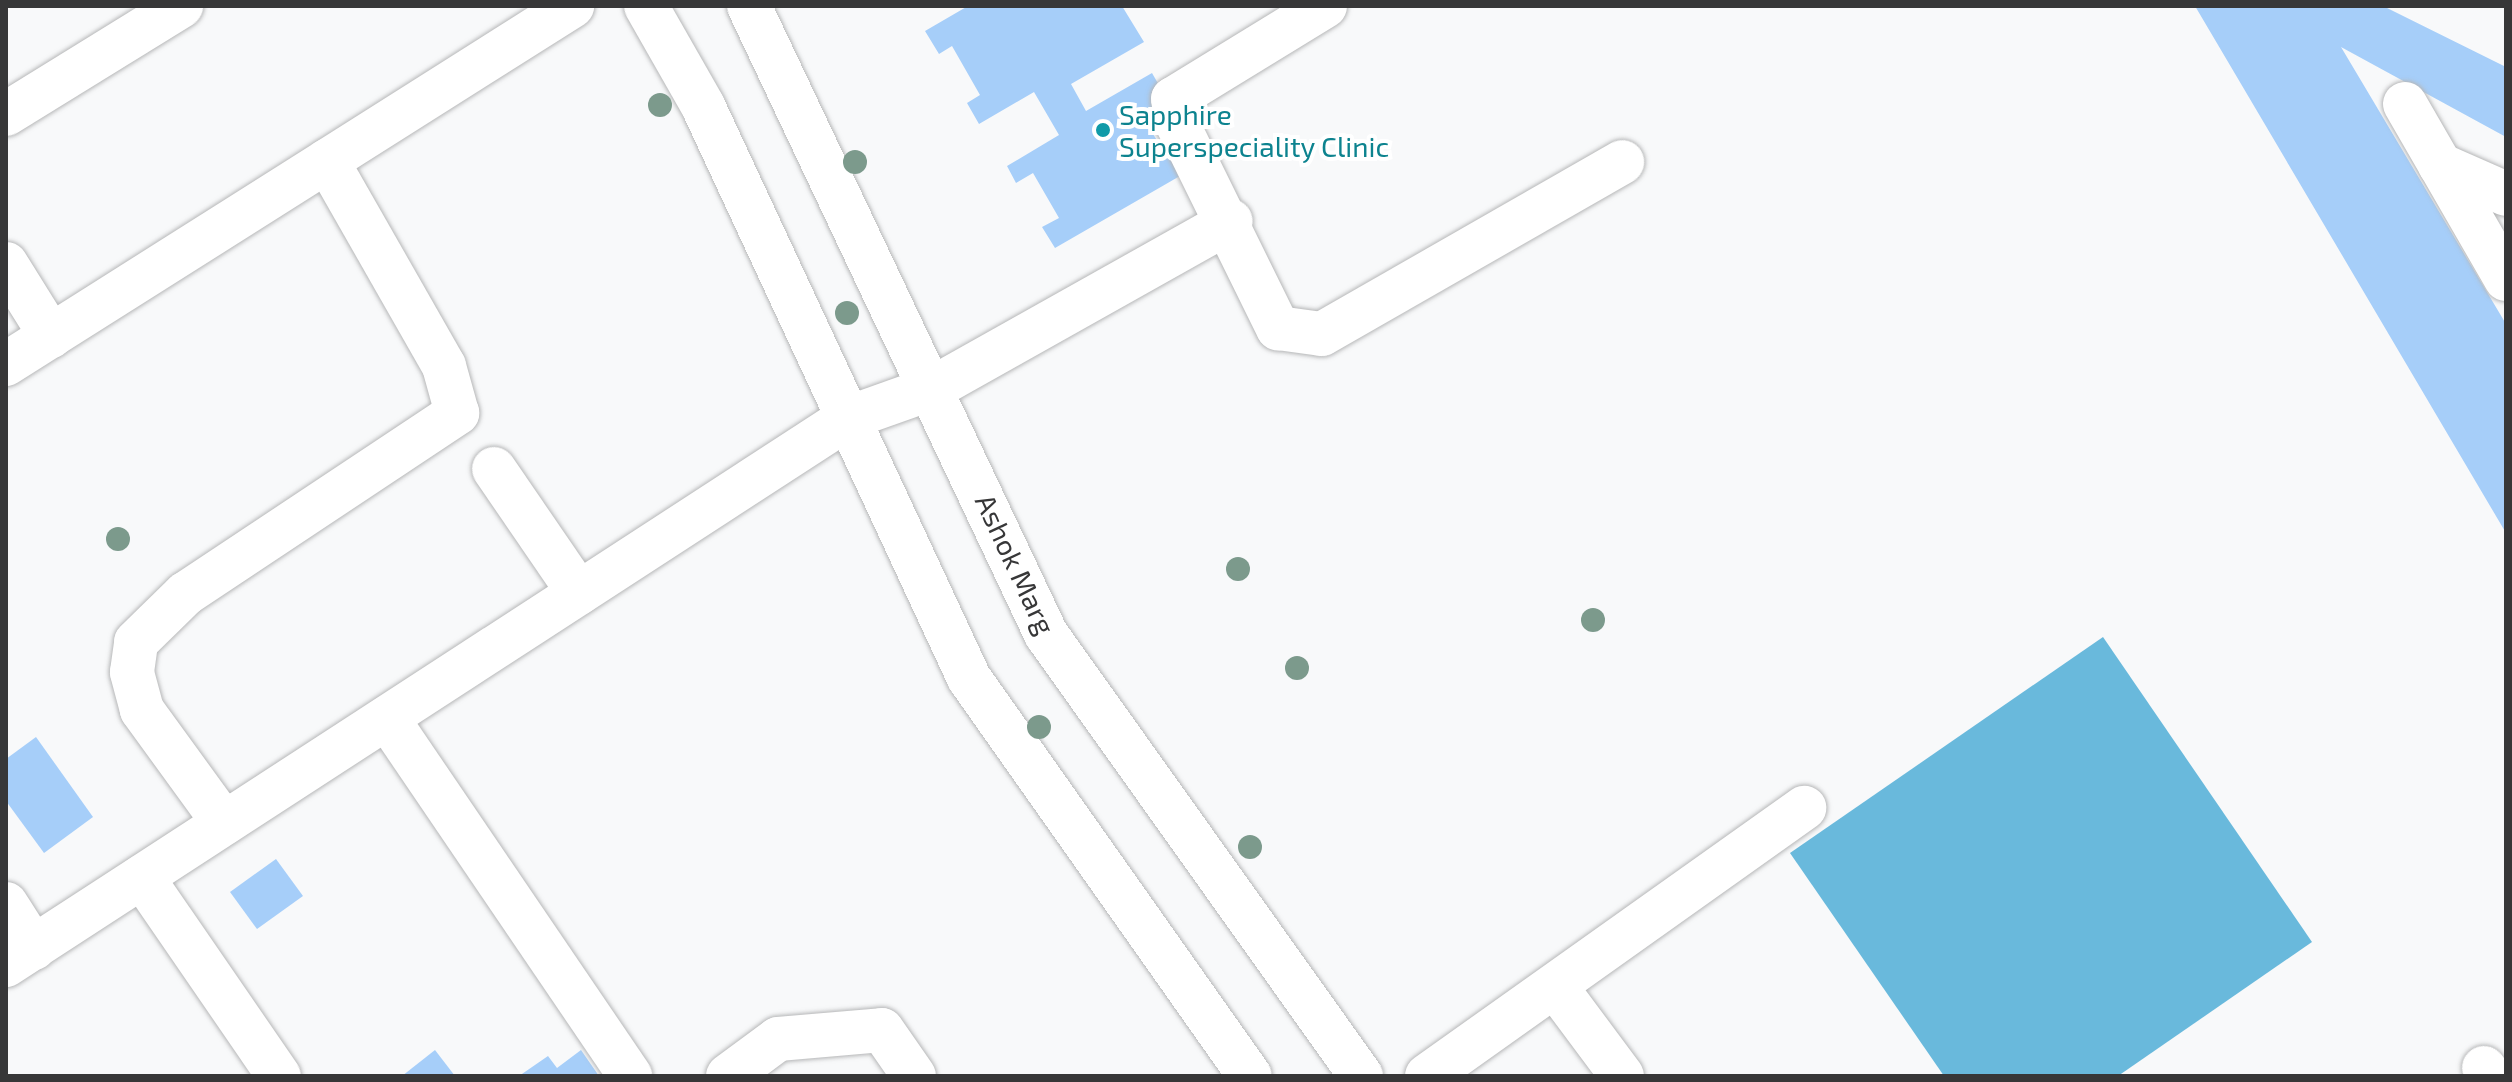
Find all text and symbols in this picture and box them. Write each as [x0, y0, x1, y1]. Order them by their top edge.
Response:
place label: Sapphire Superspeciality Clinic [1119, 97, 1390, 163]
marker: Sapphire Superspeciality Clinic [1094, 121, 1112, 139]
street label: Ashok Marg [969, 488, 1063, 640]

